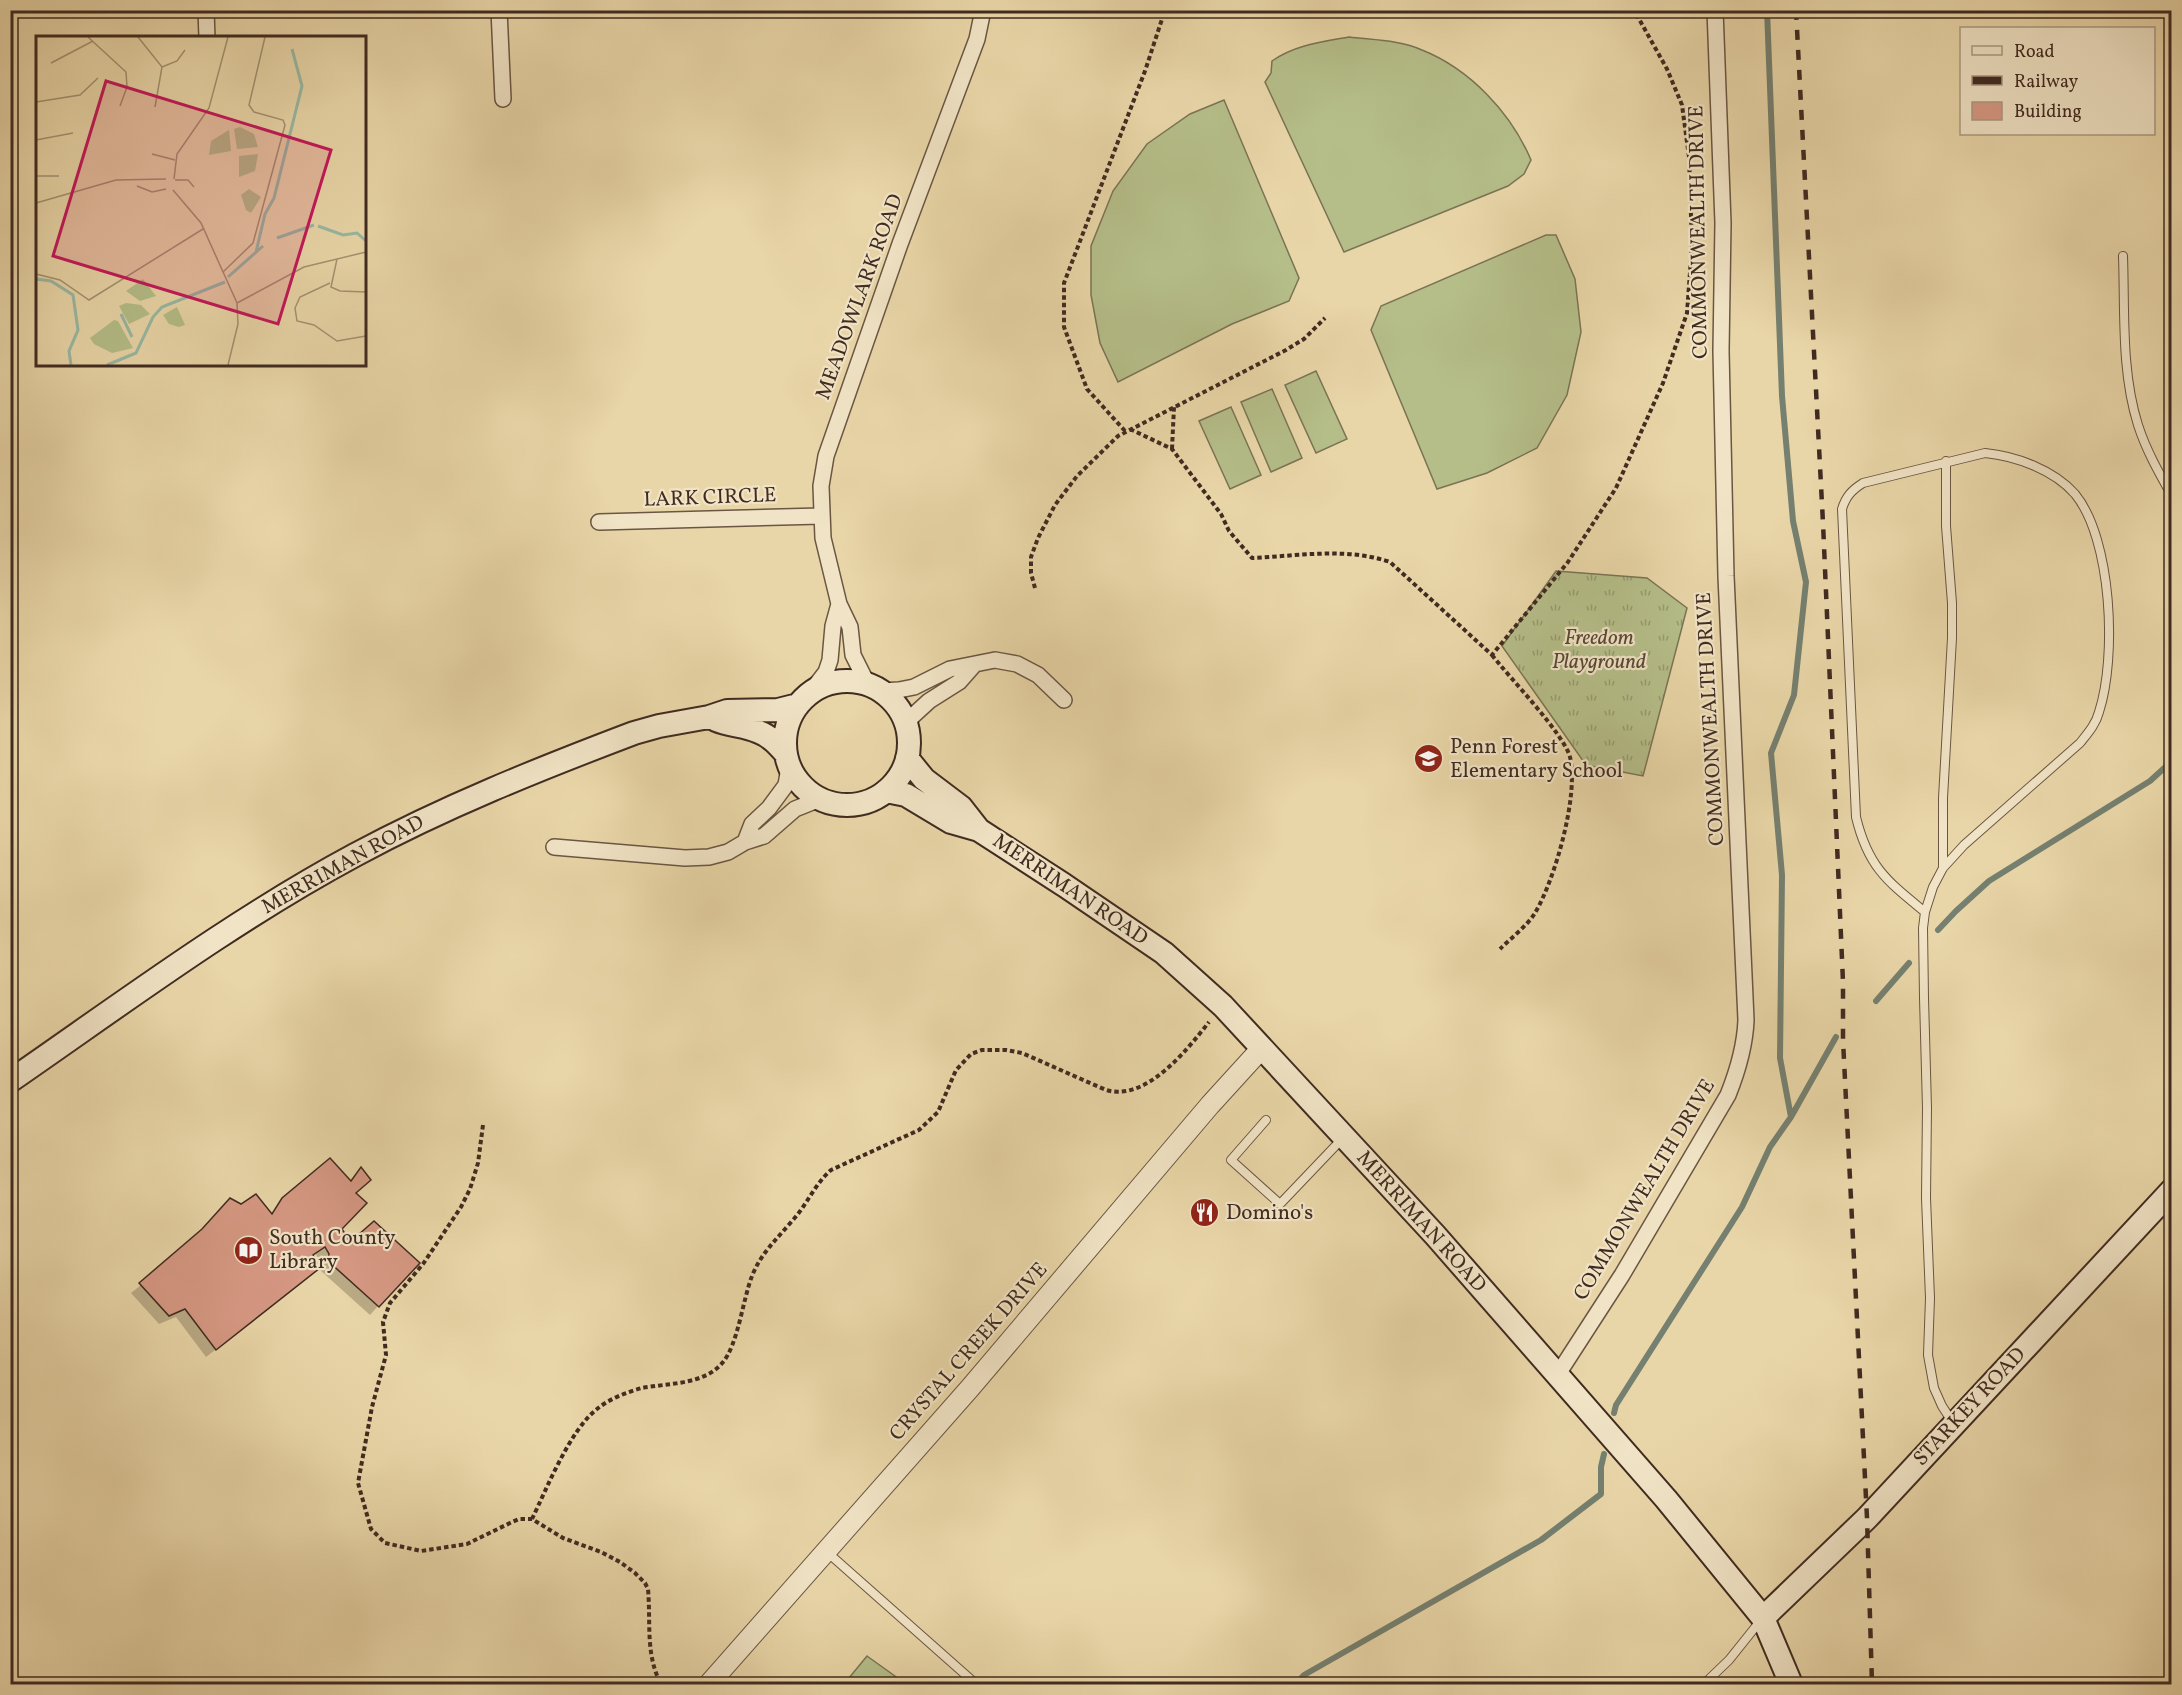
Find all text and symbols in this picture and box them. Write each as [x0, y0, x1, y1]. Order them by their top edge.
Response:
legend [1960, 27, 2155, 135]
inset map [36, 36, 366, 366]
text: Road [2014, 40, 2055, 65]
text: Railway [2014, 70, 2078, 95]
text: Building [2014, 100, 2082, 125]
street label: COMMONWEALTH DRIVE [1682, 105, 1716, 359]
street label: MEADOWLARK ROAD [809, 190, 911, 404]
street label: LARK CIRCLE [643, 481, 777, 515]
street label: COMMONWEALTH DRIVE [1690, 592, 1732, 846]
park label: Freedom Playground [1552, 624, 1646, 677]
place label: Penn Forest Elementary School [1450, 733, 1623, 786]
school or university icon: Penn Forest Elementary School [1413, 743, 1445, 775]
street label: MERRIMAN ROAD [256, 808, 430, 922]
street label: MERRIMAN ROAD [987, 827, 1153, 953]
street label: COMMONWEALTH DRIVE [1567, 1074, 1723, 1306]
street label: MERRIMAN ROAD [1349, 1145, 1493, 1299]
restaurant icon: Domino's [1189, 1197, 1221, 1229]
place label: Domino's [1226, 1199, 1313, 1228]
place label: South County Library [269, 1224, 396, 1277]
library icon: South County Library [232, 1234, 264, 1266]
street label: CRYSTAL CREEK DRIVE [883, 1256, 1055, 1448]
street label: STARKEY ROAD [1907, 1341, 2033, 1473]

